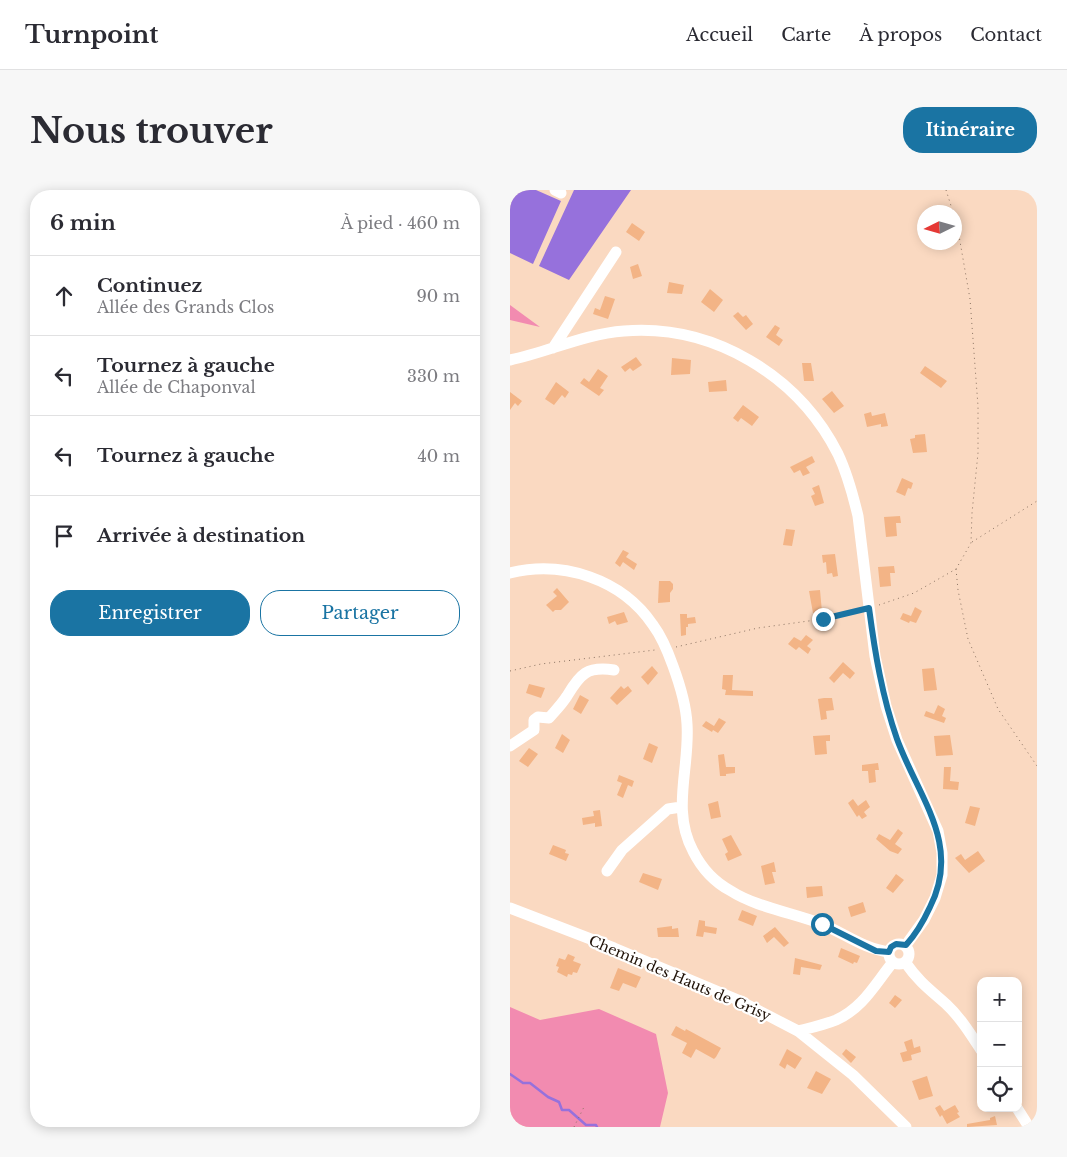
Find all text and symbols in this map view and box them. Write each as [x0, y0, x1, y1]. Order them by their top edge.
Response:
text: Turnpoint [25, 20, 158, 49]
text: Accueil [686, 24, 753, 46]
text: Carte [781, 24, 831, 46]
text: À propos [859, 24, 942, 46]
text: Contact [970, 24, 1042, 46]
button: Itinéraire [903, 107, 1037, 153]
text: Nous trouver [30, 109, 273, 152]
north arrow [917, 205, 962, 250]
text: 6 min [50, 210, 116, 236]
text: À pied · 460 m [341, 213, 460, 233]
text: Continuez [97, 274, 202, 297]
icon: ahead [50, 282, 78, 310]
text: 90 m [417, 286, 460, 306]
text: Allée des Grands Clos [97, 297, 274, 317]
text: Tournez à gauche [97, 354, 275, 377]
icon: left [50, 362, 78, 390]
text: 330 m [407, 366, 460, 386]
text: Allée de Chaponval [97, 377, 256, 397]
icon: left [50, 442, 78, 470]
text: Tournez à gauche [97, 444, 275, 467]
text: 40 m [417, 446, 460, 466]
icon: arrive [50, 522, 78, 550]
text: Arrivée à destination [97, 524, 305, 547]
button: Enregistrer [50, 590, 250, 636]
button: Partager [260, 590, 460, 636]
route end [812, 608, 835, 631]
route start [811, 913, 834, 936]
street label: Chemin des Hauts de Grisy [586, 931, 774, 1025]
map controls [977, 977, 1022, 1112]
button: + [977, 977, 1022, 1022]
button: − [977, 1022, 1022, 1067]
button: locate [977, 1067, 1022, 1112]

